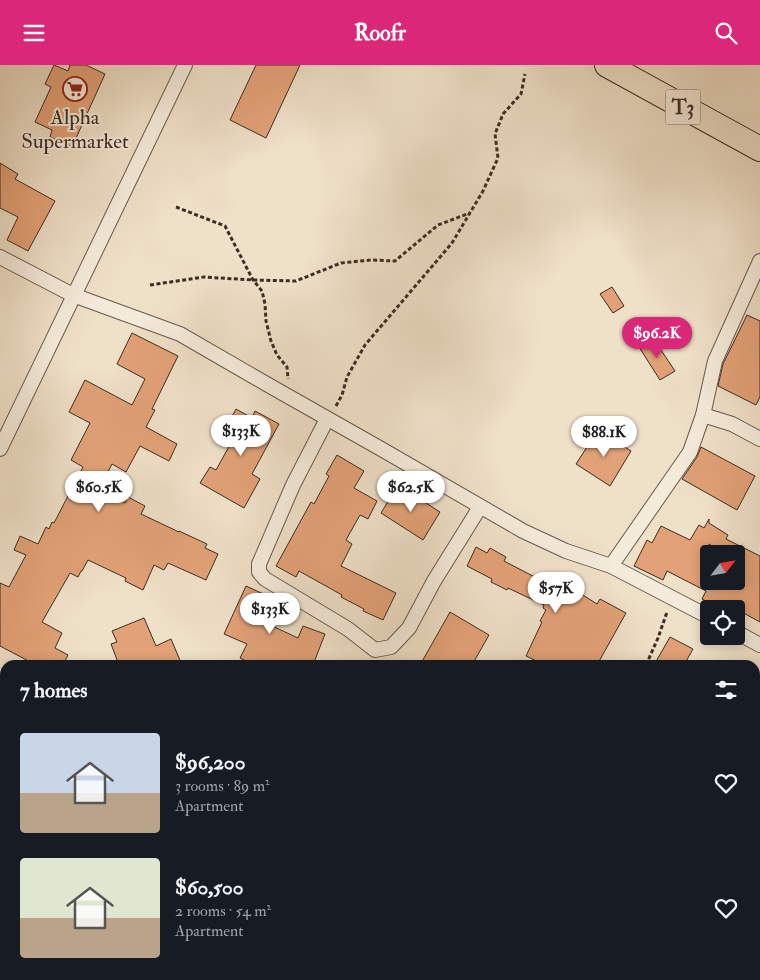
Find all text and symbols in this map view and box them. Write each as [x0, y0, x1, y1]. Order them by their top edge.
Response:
icon: menu [20, 19, 48, 47]
text: Roofr [354, 19, 406, 47]
icon: search [712, 19, 740, 47]
supermarket icon: Alpha Supermarket [62, 76, 88, 102]
road number: T3 [666, 89, 700, 125]
place label: Alpha Supermarket [21, 104, 129, 155]
pin: $96.2K [616, 317, 698, 359]
text: $96.2K [633, 323, 681, 343]
pin: $133K [206, 415, 276, 457]
pin: $88.1K [563, 415, 645, 458]
text: $133K [222, 421, 260, 441]
text: $88.1K [582, 422, 626, 442]
pin: $60.5K [58, 471, 140, 513]
pin: $62.5K [370, 471, 452, 513]
text: $60.5K [76, 477, 122, 497]
text: $62.5K [388, 477, 434, 497]
north arrow [700, 545, 745, 590]
map controls [700, 545, 745, 645]
pin: $57K [526, 571, 586, 614]
text: $57K [539, 578, 573, 598]
pin: $133K [235, 593, 305, 635]
text: $133K [251, 599, 289, 619]
button: locate [700, 600, 745, 645]
icon: filters [712, 676, 740, 704]
text: 7 homes [20, 677, 87, 704]
text: $96,200 [175, 749, 245, 776]
icon: home [60, 753, 120, 813]
icon: heart [712, 769, 740, 797]
text: 3 rooms · 89 m² [175, 776, 270, 796]
text: Apartment [175, 796, 243, 816]
text: $60,500 [175, 874, 243, 901]
icon: home [60, 878, 120, 938]
icon: heart [712, 894, 740, 922]
text: 2 rooms · 54 m² [175, 901, 271, 921]
text: Apartment [175, 921, 243, 941]

